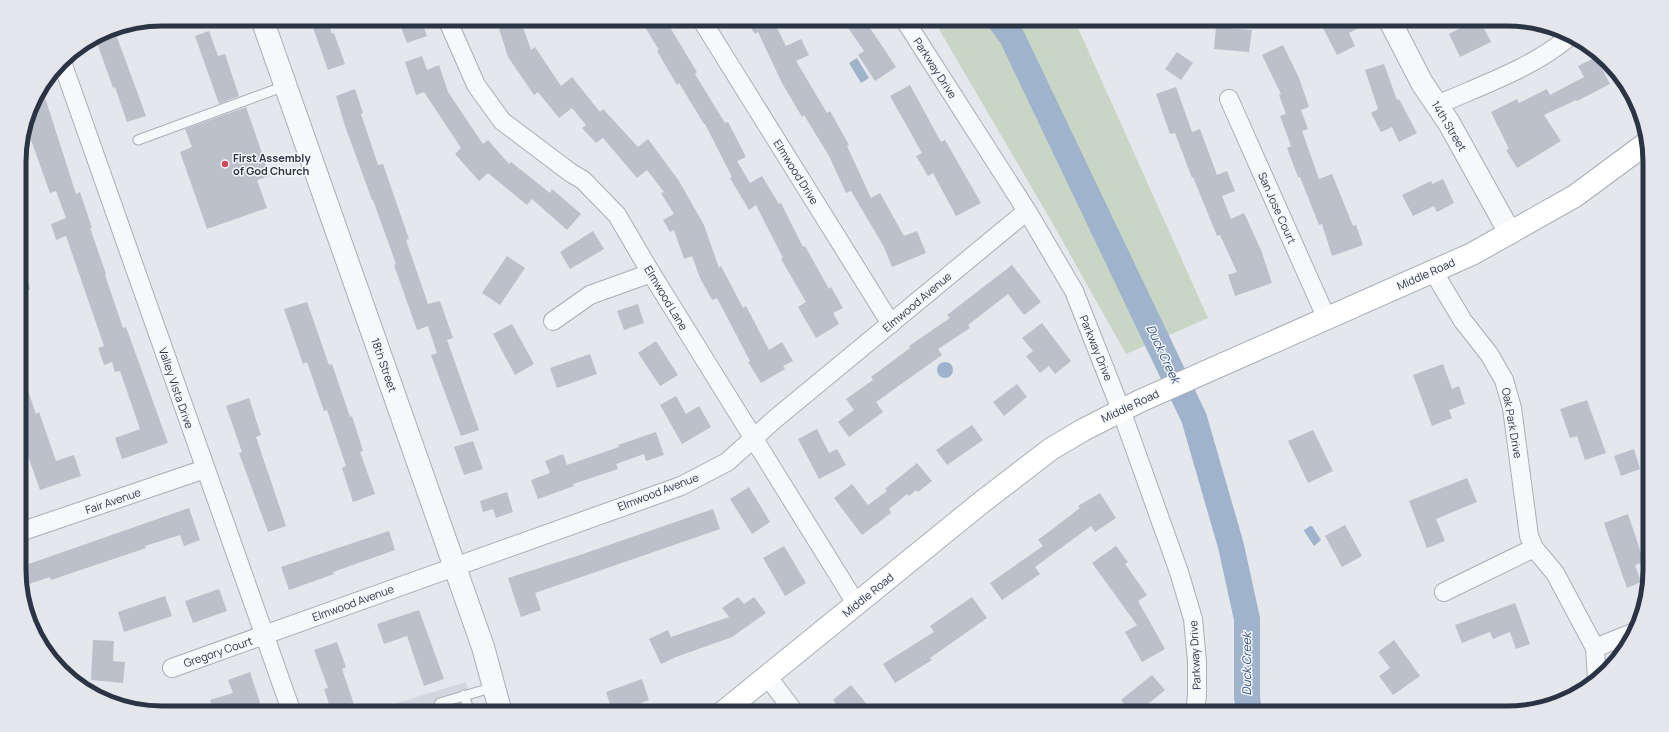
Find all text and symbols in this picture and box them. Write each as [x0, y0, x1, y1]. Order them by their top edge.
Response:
street label: Parkway Drive [910, 34, 961, 101]
street label: 14th Street [1429, 98, 1470, 154]
street label: Elmwood Drive [770, 136, 823, 208]
place label: First Assembly of God Church [233, 150, 311, 178]
marker: First Assembly of God Church [220, 159, 230, 169]
street label: San Jose Court [1255, 170, 1300, 246]
street label: Middle Road [1394, 254, 1457, 293]
street label: Elmwood Lane [641, 263, 692, 333]
street label: Elmwood Avenue [879, 268, 955, 335]
street label: Parkway Drive [1076, 313, 1117, 383]
water label: Duck Creek [1142, 322, 1185, 388]
street label: 18th Street [368, 336, 401, 394]
street label: Valley Vista Drive [156, 345, 198, 431]
street label: Middle Road [1098, 386, 1161, 425]
street label: Oak Park Drive [1499, 386, 1526, 460]
street label: Elmwood Avenue [615, 469, 701, 514]
street label: Fair Avenue [83, 484, 143, 517]
street label: Middle Road [839, 569, 897, 620]
street label: Elmwood Avenue [310, 581, 396, 624]
street label: Parkway Drive [1185, 619, 1204, 690]
water label: Duck Creek [1238, 630, 1255, 695]
street label: Gregory Court [181, 633, 254, 670]

